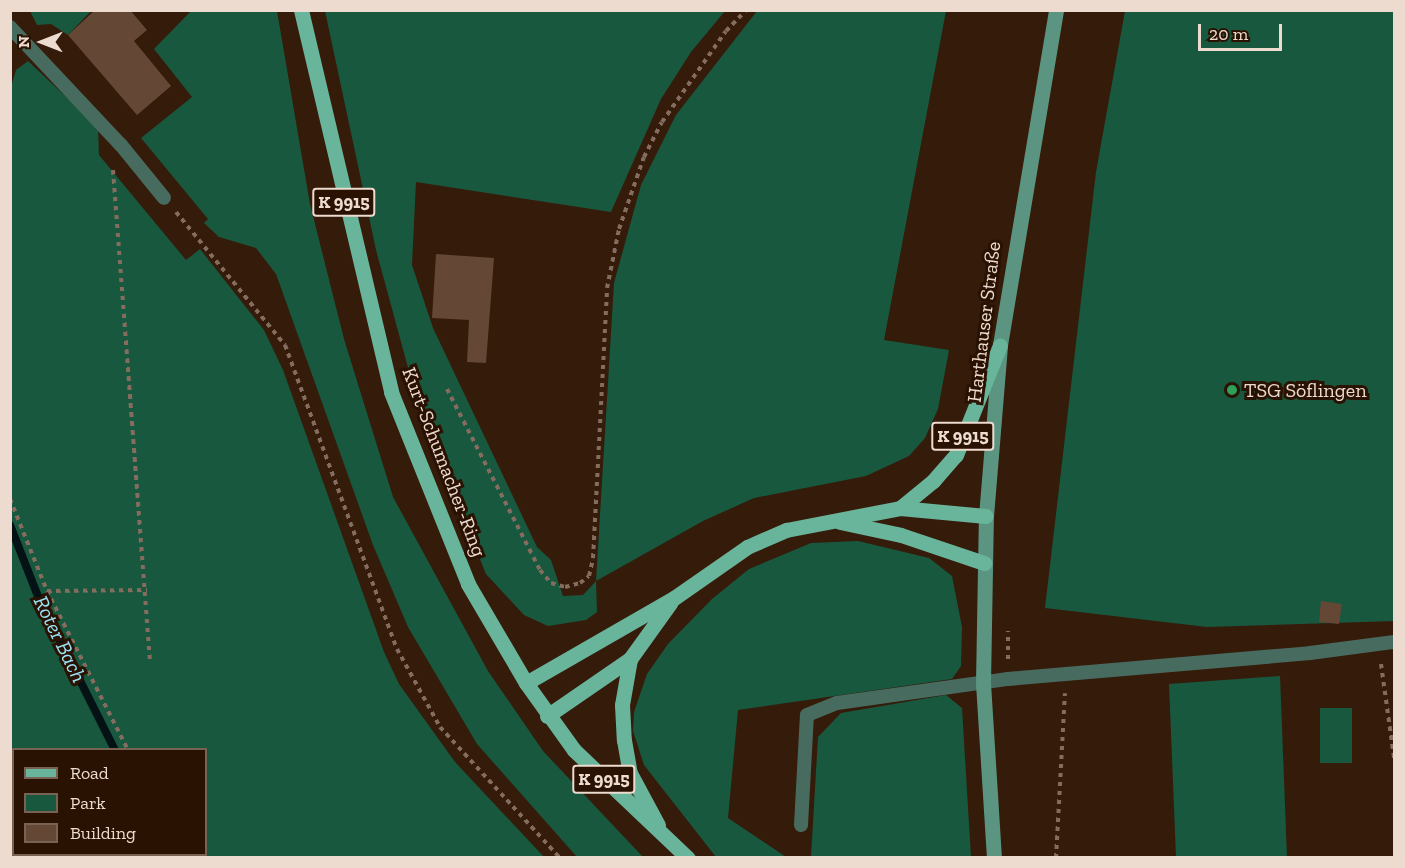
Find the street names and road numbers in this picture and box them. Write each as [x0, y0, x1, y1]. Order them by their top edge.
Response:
road number: K 9915 [311, 187, 377, 217]
street label: Harthauser Straße [962, 240, 1006, 404]
street label: Kurt-Schumacher-Ring [397, 364, 491, 560]
road number: K 9915 [930, 421, 996, 451]
road number: K 9915 [571, 764, 637, 794]

